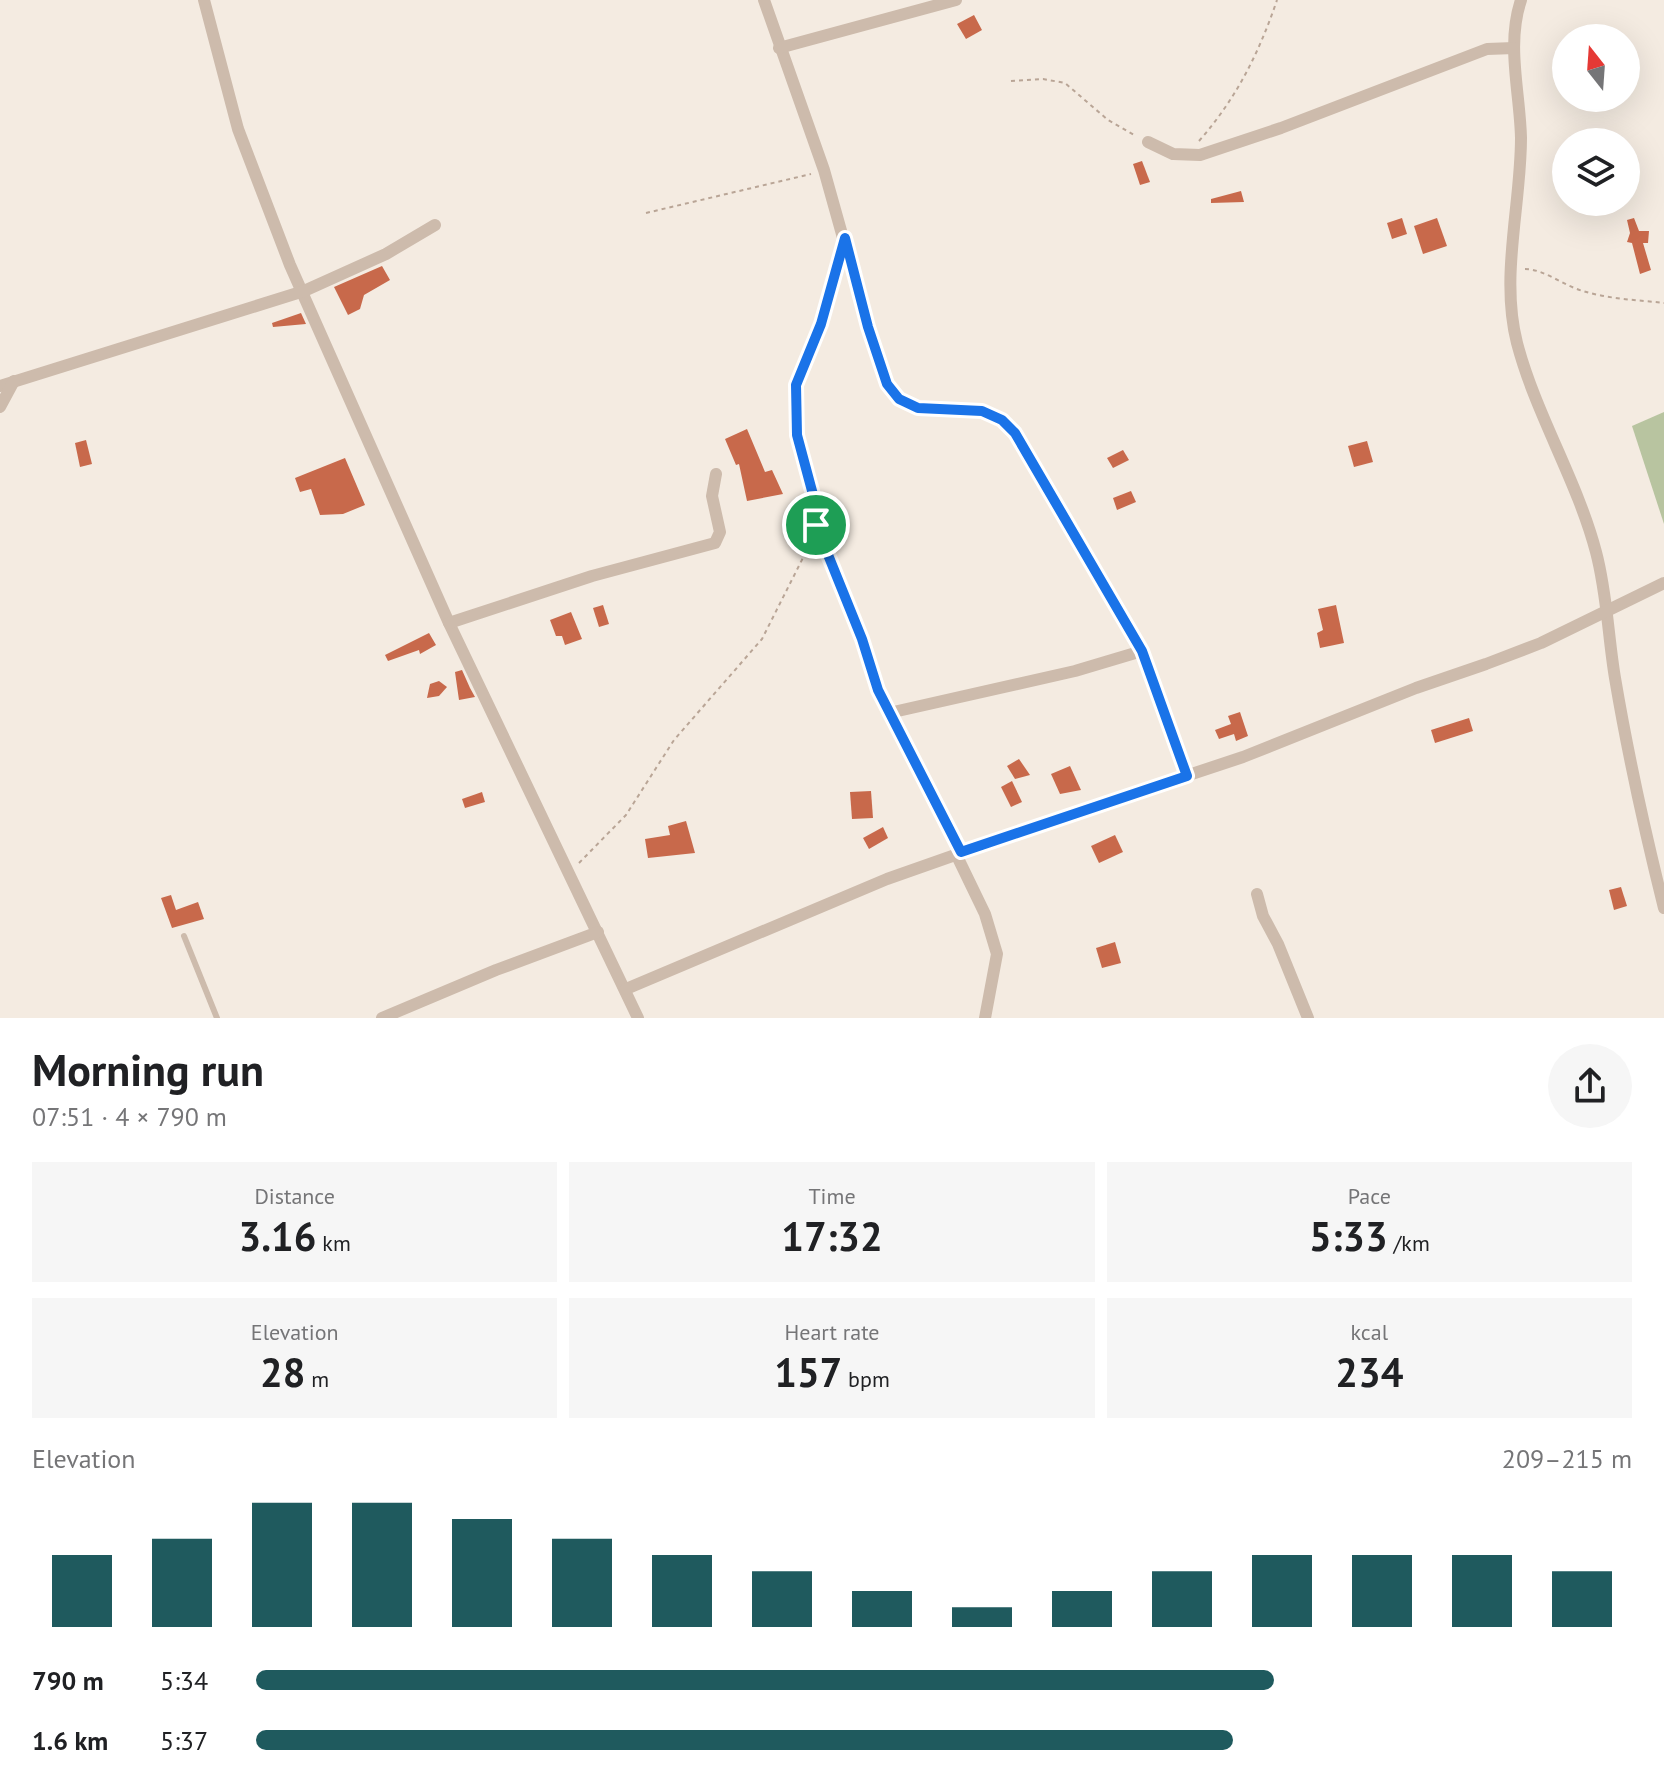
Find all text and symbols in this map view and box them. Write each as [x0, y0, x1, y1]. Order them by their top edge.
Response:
north arrow [1552, 24, 1640, 112]
map controls [1552, 24, 1640, 216]
button: layers [1552, 128, 1640, 216]
pin [782, 491, 850, 559]
icon: arrive [794, 503, 838, 547]
text: Morning run [32, 1041, 264, 1098]
button: share [1548, 1044, 1632, 1128]
text: 07:51 · 4 × 790 m [32, 1100, 227, 1133]
text: Distance [254, 1182, 335, 1210]
text: Time [808, 1182, 856, 1210]
text: Pace [1348, 1182, 1391, 1210]
text: 3.16 [239, 1210, 316, 1262]
text: 17:32 [781, 1210, 883, 1262]
text: 5:33 [1309, 1210, 1388, 1262]
text: km [316, 1229, 351, 1257]
text: /km [1388, 1229, 1430, 1257]
text: Elevation [251, 1318, 338, 1346]
text: Heart rate [784, 1318, 880, 1346]
text: kcal [1351, 1318, 1388, 1346]
text: 28 [260, 1346, 305, 1398]
text: 157 [774, 1346, 842, 1398]
text: 234 [1335, 1346, 1403, 1398]
text: m [305, 1365, 329, 1393]
text: bpm [842, 1365, 890, 1393]
text: Elevation [32, 1442, 136, 1475]
text: 209–215 m [1502, 1442, 1632, 1475]
text: 790 m [32, 1664, 104, 1697]
text: 5:34 [160, 1664, 208, 1697]
text: 1.6 km [32, 1724, 108, 1757]
text: 5:37 [160, 1724, 208, 1757]

